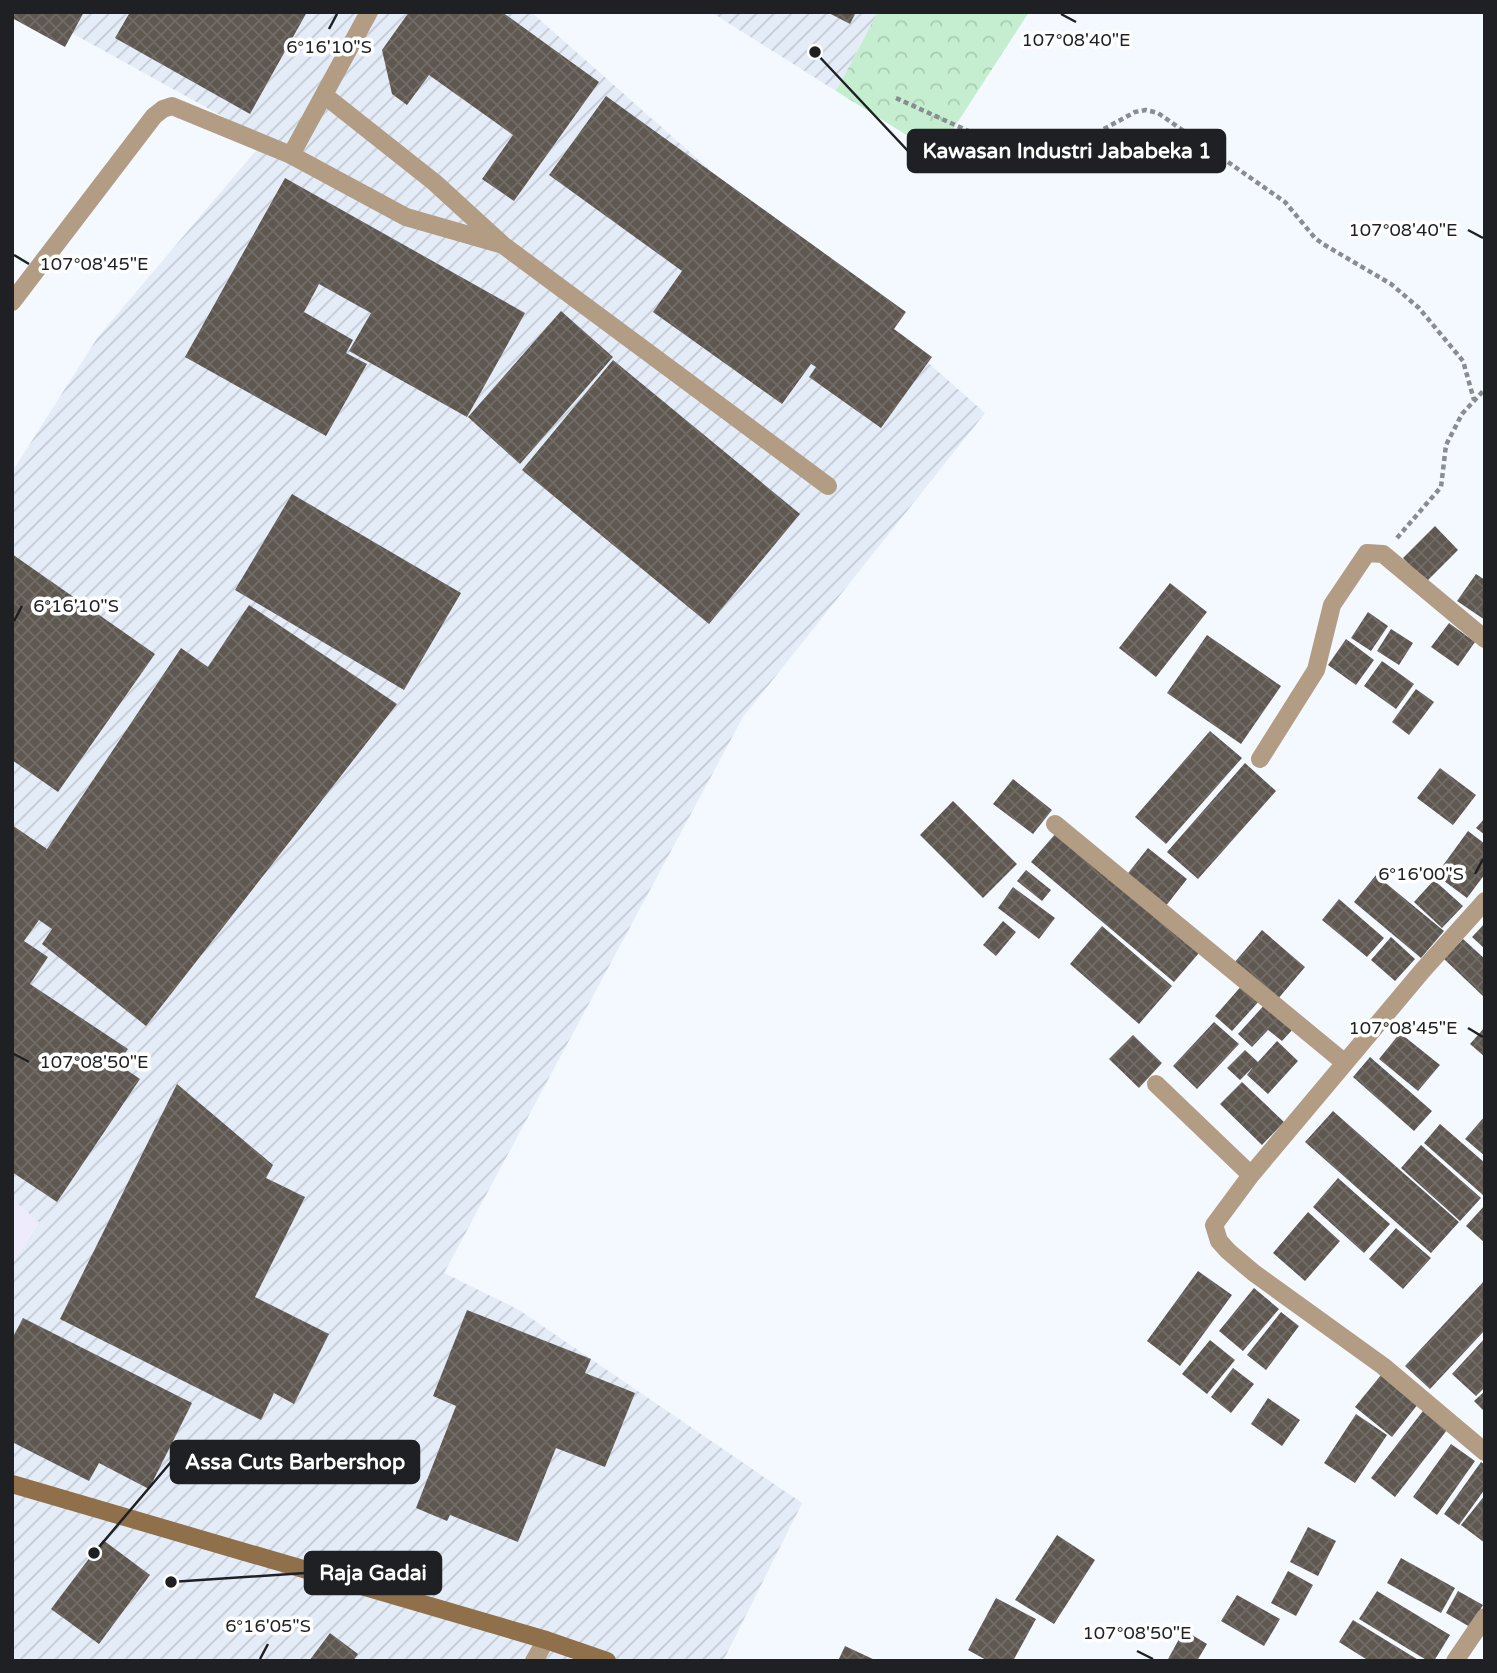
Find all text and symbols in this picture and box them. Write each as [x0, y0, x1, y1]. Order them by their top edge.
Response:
text: 107°08'40"E [1021, 29, 1131, 51]
text: 6°16'10"S [286, 36, 372, 58]
callout: Kawasan Industri Jababeka 1 [908, 130, 1225, 172]
text: Kawasan Industri Jababeka 1 [923, 139, 1211, 164]
text: 107°08'40"E [1348, 219, 1458, 241]
text: 107°08'45"E [39, 253, 149, 275]
text: 6°16'10"S [33, 595, 119, 617]
text: 6°16'00"S [1378, 863, 1464, 885]
text: 107°08'45"E [1348, 1017, 1458, 1039]
text: 107°08'50"E [39, 1051, 149, 1073]
callout: Assa Cuts Barbershop [171, 1441, 419, 1483]
text: Assa Cuts Barbershop [185, 1450, 405, 1475]
callout: Raja Gadai [305, 1552, 441, 1594]
text: Raja Gadai [319, 1561, 427, 1586]
text: 6°16'05"S [225, 1615, 311, 1637]
text: 107°08'50"E [1082, 1622, 1192, 1644]

